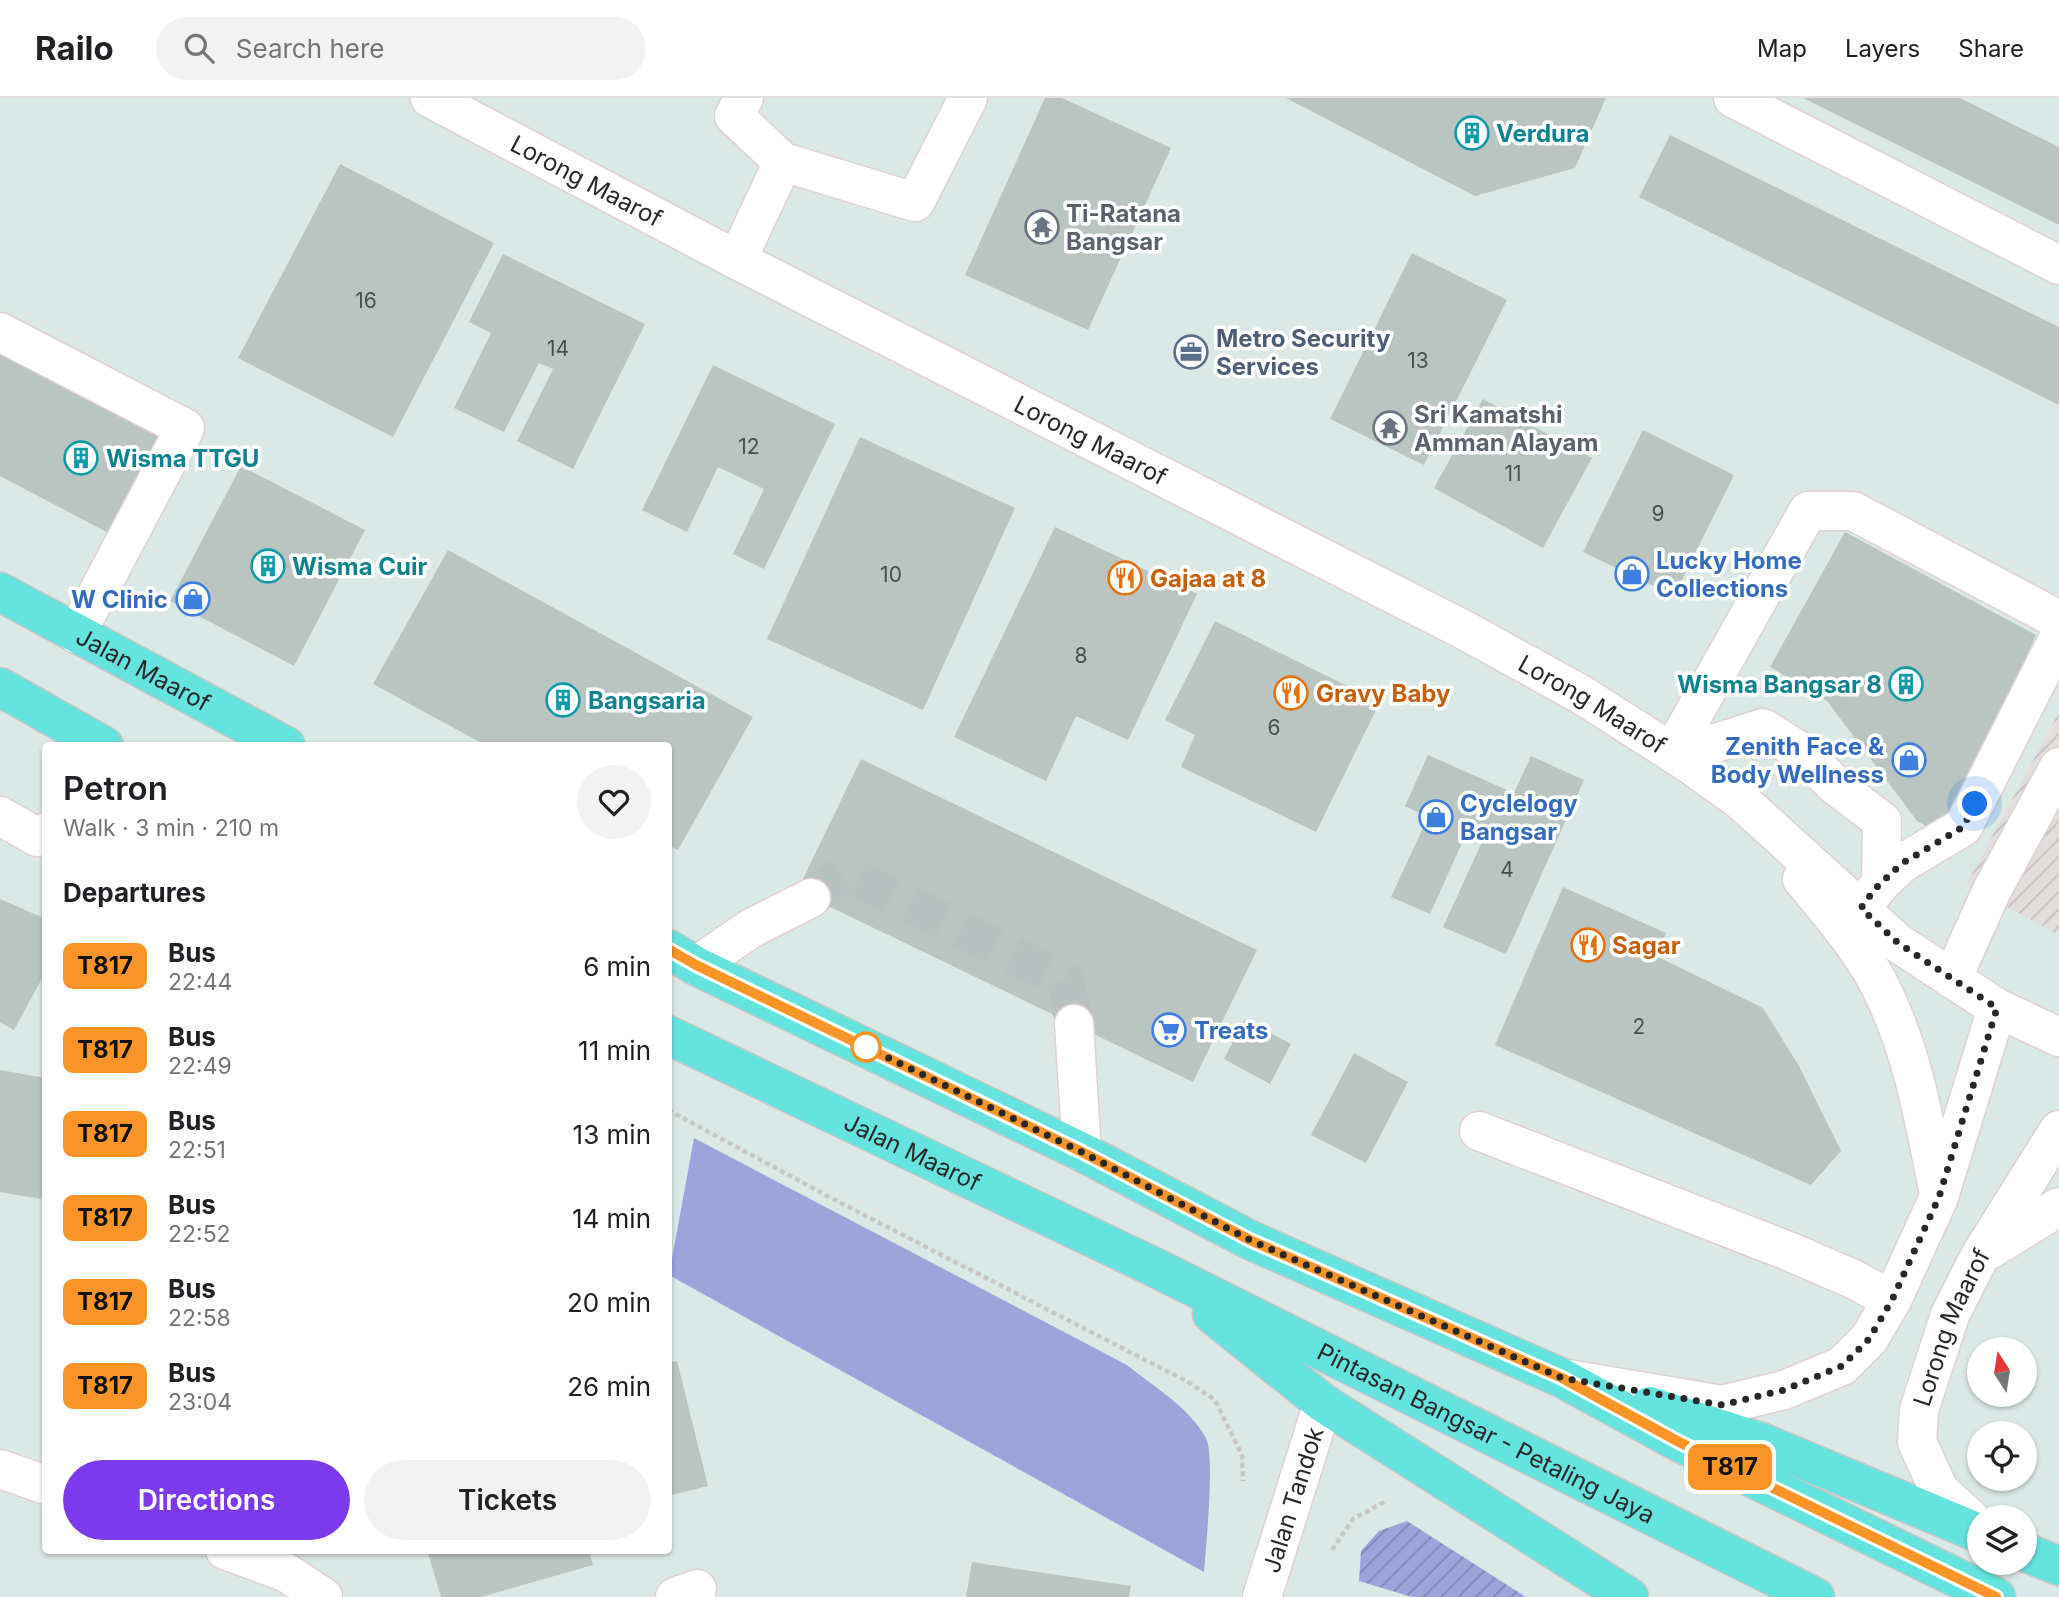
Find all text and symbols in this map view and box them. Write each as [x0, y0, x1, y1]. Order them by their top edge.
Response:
search box [156, 17, 646, 80]
text: Railo [35, 28, 114, 68]
icon: search [180, 29, 218, 67]
text: Search here [236, 33, 384, 64]
text: Map [1757, 34, 1807, 63]
text: Layers [1845, 34, 1920, 63]
text: Share [1958, 34, 2024, 63]
building icon: Verdura [1453, 114, 1491, 152]
place label: Verdura [1496, 119, 1589, 148]
street label: Lorong Maarof [506, 129, 667, 233]
place label: Ti-Ratana Bangsar [1066, 199, 1181, 256]
temple icon: Ti-Ratana Bangsar [1023, 208, 1061, 246]
house number: 16 [355, 288, 377, 313]
place label: Metro Security Services [1216, 324, 1391, 381]
office icon: Metro Security Services [1172, 333, 1210, 371]
house number: 14 [547, 336, 569, 361]
house number: 13 [1407, 348, 1429, 373]
street label: Lorong Maarof [1010, 389, 1172, 491]
place label: Sri Kamatshi Amman Alayam [1414, 400, 1598, 457]
temple icon: Sri Kamatshi Amman Alayam [1371, 409, 1409, 447]
house number: 12 [738, 434, 760, 459]
building icon: Wisma TTGU [62, 439, 100, 477]
place label: Wisma TTGU [106, 444, 259, 473]
house number: 11 [1504, 461, 1522, 486]
house number: 9 [1651, 501, 1665, 526]
place label: Lucky Home Collections [1656, 546, 1802, 603]
building icon: Wisma Cuir [249, 547, 287, 585]
place label: Wisma Cuir [292, 552, 428, 581]
shop icon: Lucky Home Collections [1613, 555, 1651, 593]
restaurant icon: Gajaa at 8 [1106, 559, 1144, 597]
house number: 10 [880, 562, 902, 587]
place label: Gajaa at 8 [1150, 564, 1266, 593]
shop icon: W Clinic [174, 580, 212, 618]
place label: W Clinic [71, 585, 168, 614]
street label: Jalan Maarof [71, 621, 216, 717]
house number: 8 [1075, 643, 1088, 668]
street label: Lorong Maarof [1514, 648, 1672, 760]
building icon: Wisma Bangsar 8 [1887, 665, 1925, 703]
place label: Wisma Bangsar 8 [1677, 670, 1882, 699]
restaurant icon: Gravy Baby [1272, 674, 1310, 712]
place label: Gravy Baby [1316, 679, 1451, 708]
building icon: Bangsaria [544, 681, 582, 719]
place label: Bangsaria [588, 686, 706, 715]
house number: 6 [1267, 715, 1281, 740]
place label: Zenith Face & Body Wellness [1711, 732, 1885, 789]
shop icon: Zenith Face & Body Wellness [1890, 741, 1928, 779]
button: heart [577, 765, 651, 839]
text: Petron [63, 768, 168, 808]
your location [1957, 786, 1992, 821]
place label: Cyclelogy Bangsar [1460, 789, 1578, 846]
shop icon: Cyclelogy Bangsar [1417, 798, 1455, 836]
text: Walk · 3 min · 210 m [63, 814, 279, 842]
house number: 4 [1500, 857, 1514, 882]
text: Departures [63, 877, 206, 908]
restaurant icon: Sagar [1569, 926, 1607, 964]
place label: Sagar [1612, 931, 1681, 960]
text: Bus [168, 937, 216, 968]
text: T817 [77, 951, 133, 980]
text: 6 min [583, 951, 651, 982]
text: 22:44 [168, 968, 232, 996]
supermarket icon: Treats [1150, 1011, 1188, 1049]
house number: 2 [1633, 1014, 1645, 1039]
place label: Treats [1194, 1016, 1268, 1045]
text: Bus [168, 1021, 216, 1052]
unlabelled marker [851, 1032, 881, 1062]
text: T817 [77, 1035, 133, 1064]
text: 11 min [578, 1035, 651, 1066]
text: 22:49 [168, 1052, 232, 1080]
text: Bus [168, 1105, 216, 1136]
street label: Jalan Maarof [840, 1107, 986, 1197]
text: T817 [77, 1119, 133, 1148]
text: 13 min [573, 1119, 651, 1150]
text: 22:51 [168, 1136, 226, 1164]
text: Bus [168, 1189, 216, 1220]
text: T817 [77, 1203, 133, 1232]
text: 14 min [572, 1203, 651, 1234]
text: 22:52 [168, 1220, 231, 1248]
street label: Lorong Maarof [1907, 1244, 1996, 1410]
text: Bus [168, 1273, 216, 1304]
text: T817 [77, 1287, 133, 1316]
text: 20 min [567, 1287, 651, 1318]
text: 22:58 [168, 1304, 231, 1332]
street label: Pintasan Bangsar - Petaling Jaya [1313, 1337, 1660, 1529]
north arrow [1967, 1337, 2037, 1407]
map controls [1967, 1337, 2037, 1575]
text: Bus [168, 1357, 216, 1388]
text: T817 [77, 1371, 133, 1400]
text: 26 min [567, 1371, 651, 1402]
text: 23:04 [168, 1388, 232, 1416]
button: locate [1967, 1421, 2037, 1491]
street label: Jalan Tandok [1256, 1423, 1329, 1576]
line badge: T817 [1681, 1444, 1779, 1490]
text: T817 [1702, 1452, 1758, 1481]
button: Directions [63, 1460, 350, 1540]
button: Tickets [364, 1460, 651, 1540]
button: layers [1967, 1505, 2037, 1575]

